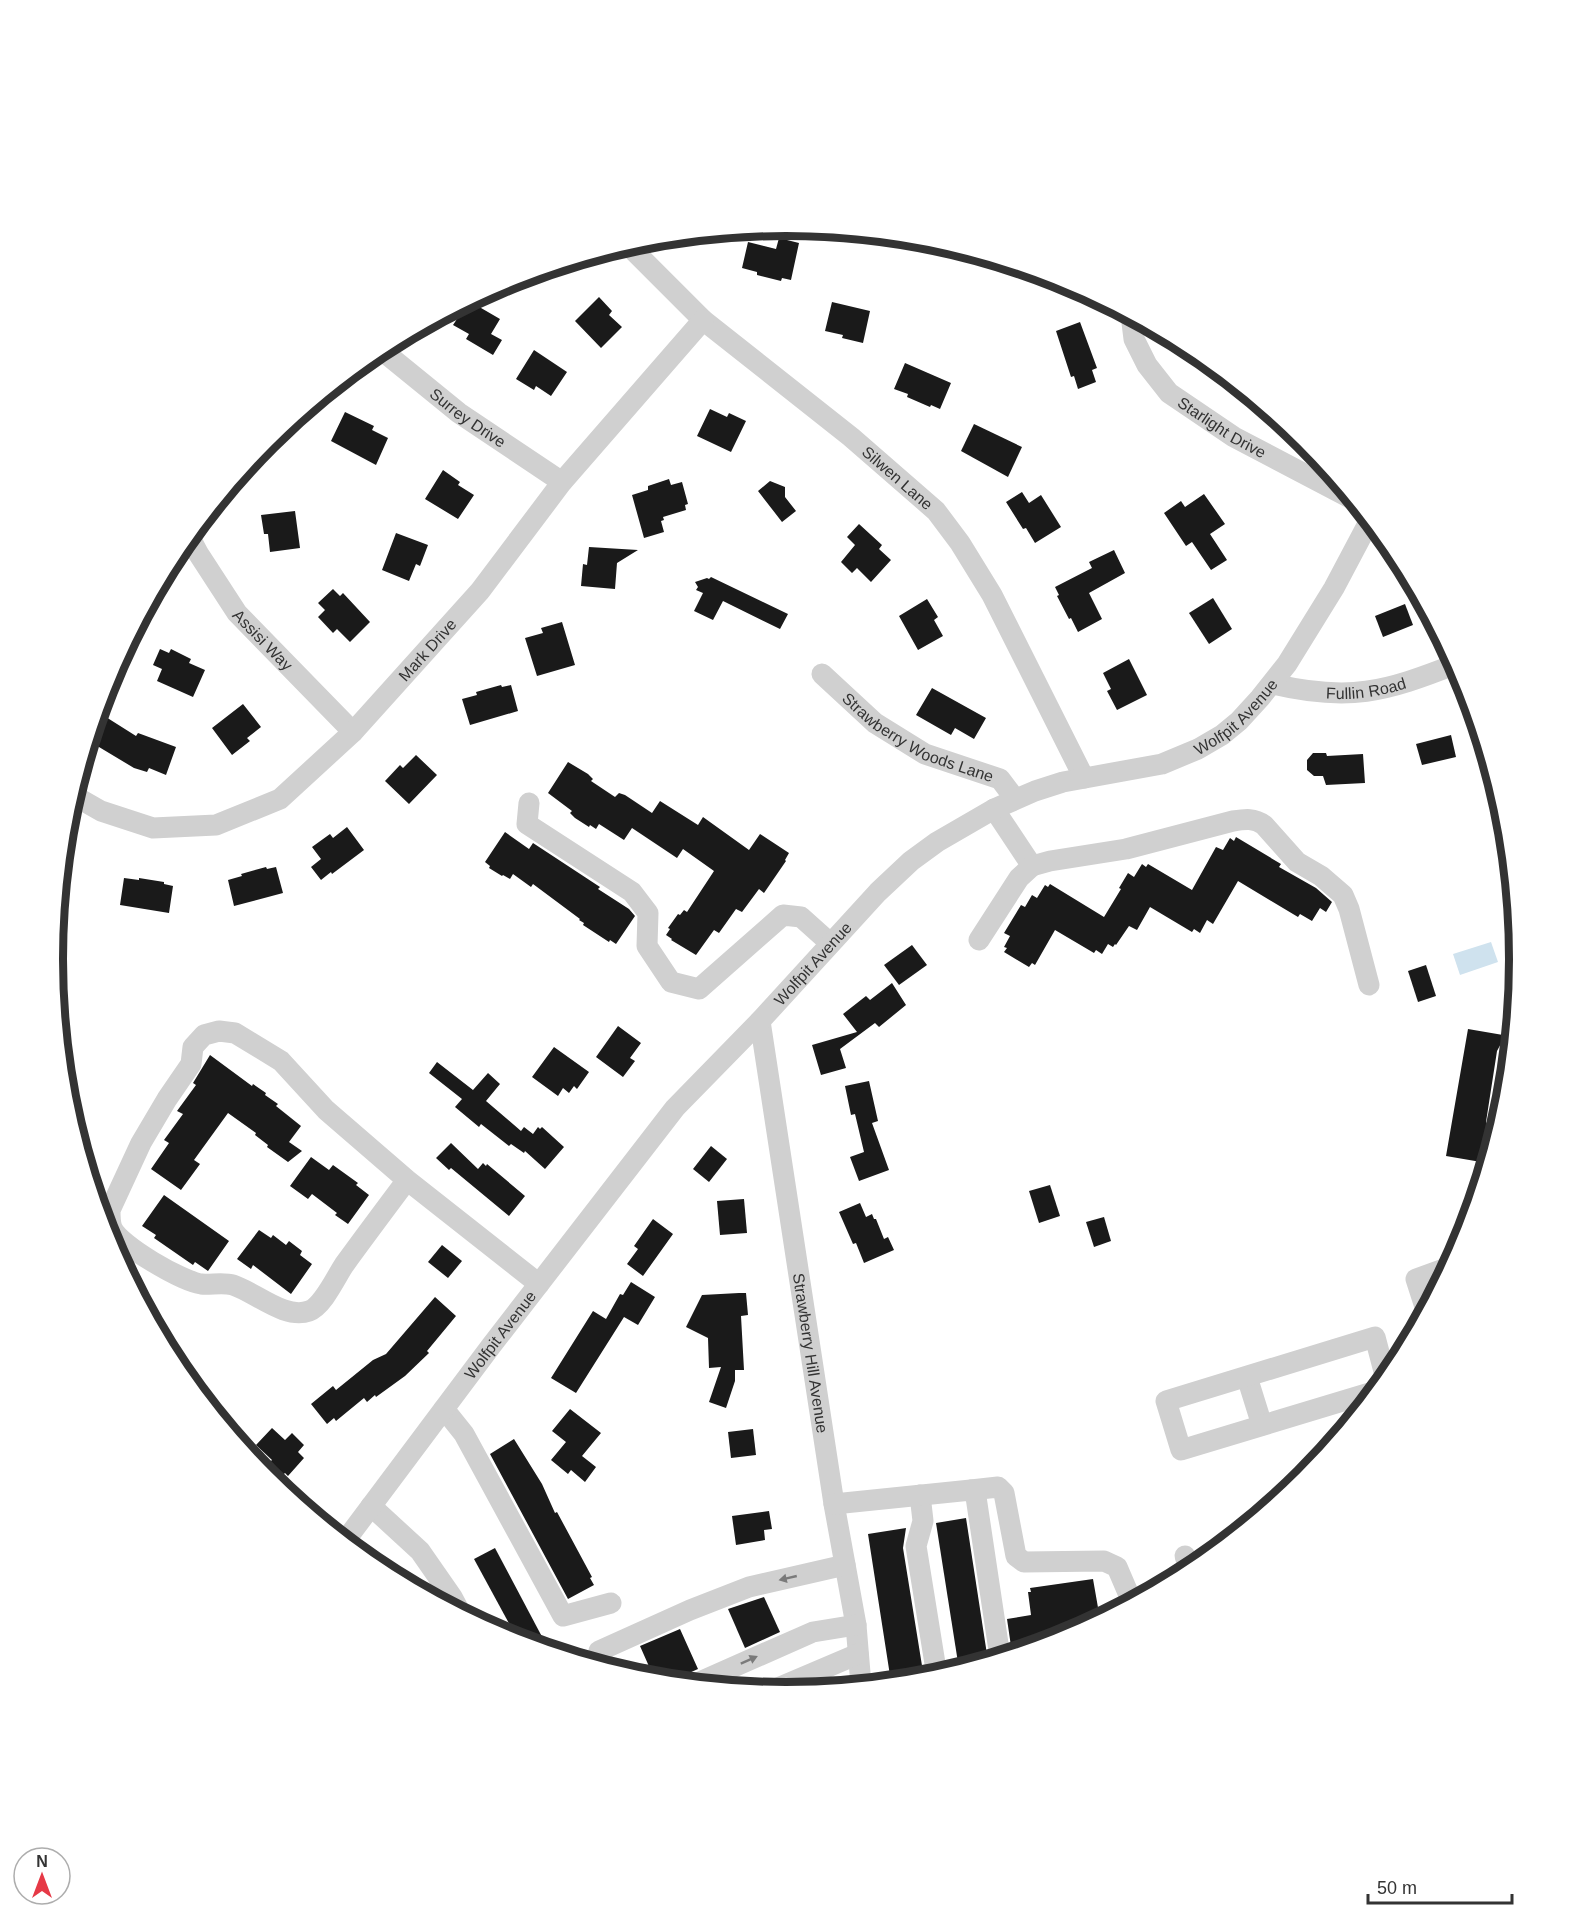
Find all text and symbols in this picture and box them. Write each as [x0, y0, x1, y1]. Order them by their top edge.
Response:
street label: Surrey Drive [427, 385, 509, 451]
street label: Starlight Drive [1175, 394, 1269, 461]
street label: Silwen Lane [859, 443, 936, 513]
street label: Assisi Way [229, 606, 296, 674]
street label: Mark Drive [395, 615, 460, 684]
street label: Fullin Road [1326, 675, 1408, 702]
street label: Wolfpit Avenue [1191, 676, 1281, 758]
street label: Strawberry Woods Lane [839, 689, 996, 785]
street label: Wolfpit Avenue [771, 919, 855, 1009]
street label: Strawberry Hill Avenue [790, 1272, 831, 1434]
street label: Wolfpit Avenue [461, 1288, 539, 1382]
one-way arrow [778, 1573, 797, 1583]
one-way arrow [740, 1655, 758, 1664]
north arrow [12, 1846, 72, 1906]
text: N [36, 1853, 48, 1870]
scale bar [1368, 1867, 1512, 1905]
text: 50 m [1377, 1878, 1417, 1898]

